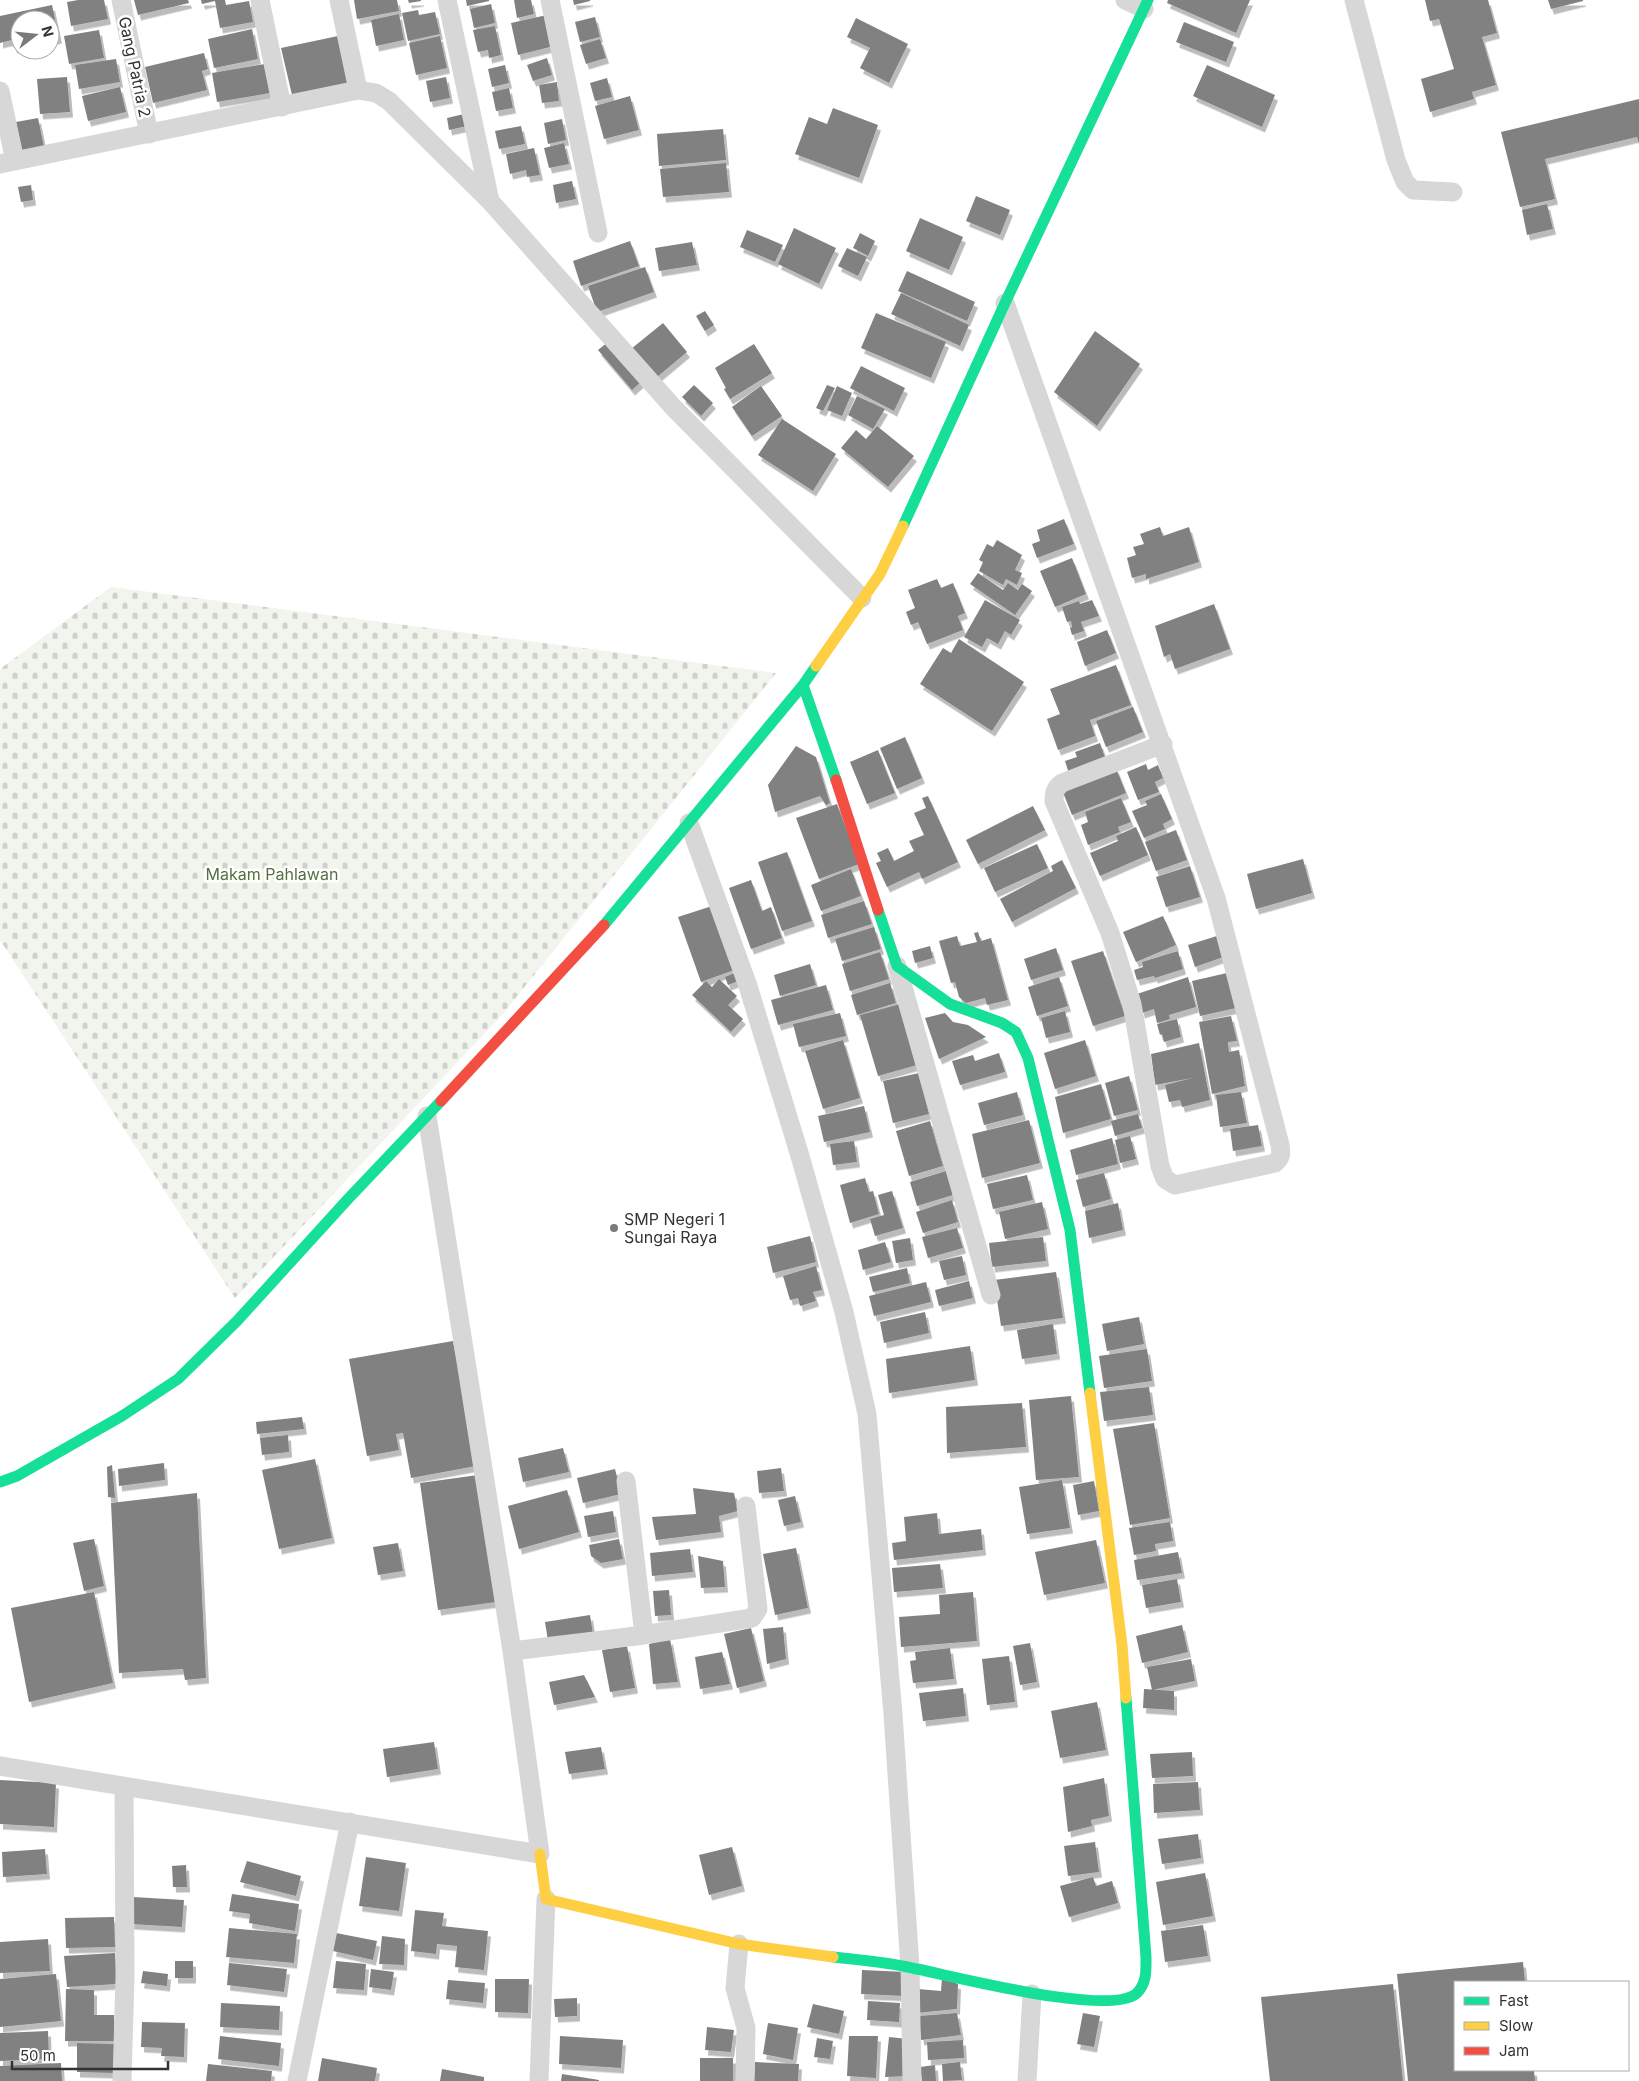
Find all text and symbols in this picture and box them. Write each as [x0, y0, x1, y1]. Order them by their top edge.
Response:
north arrow [10, 10, 60, 60]
street label: Gang Patria 2 [115, 15, 155, 119]
text: N [38, 24, 58, 39]
park label: Makam Pahlawan [206, 864, 338, 884]
place label: SMP Negeri 1 Sungai Raya [624, 1209, 725, 1247]
marker: SMP Negeri 1 Sungai Raya [608, 1222, 620, 1234]
legend [1454, 1981, 1629, 2071]
text: Fast [1499, 1991, 1529, 2010]
text: Slow [1499, 2016, 1533, 2035]
scale bar [12, 2038, 169, 2070]
text: Jam [1499, 2041, 1529, 2060]
text: 50 m [20, 2046, 56, 2065]

